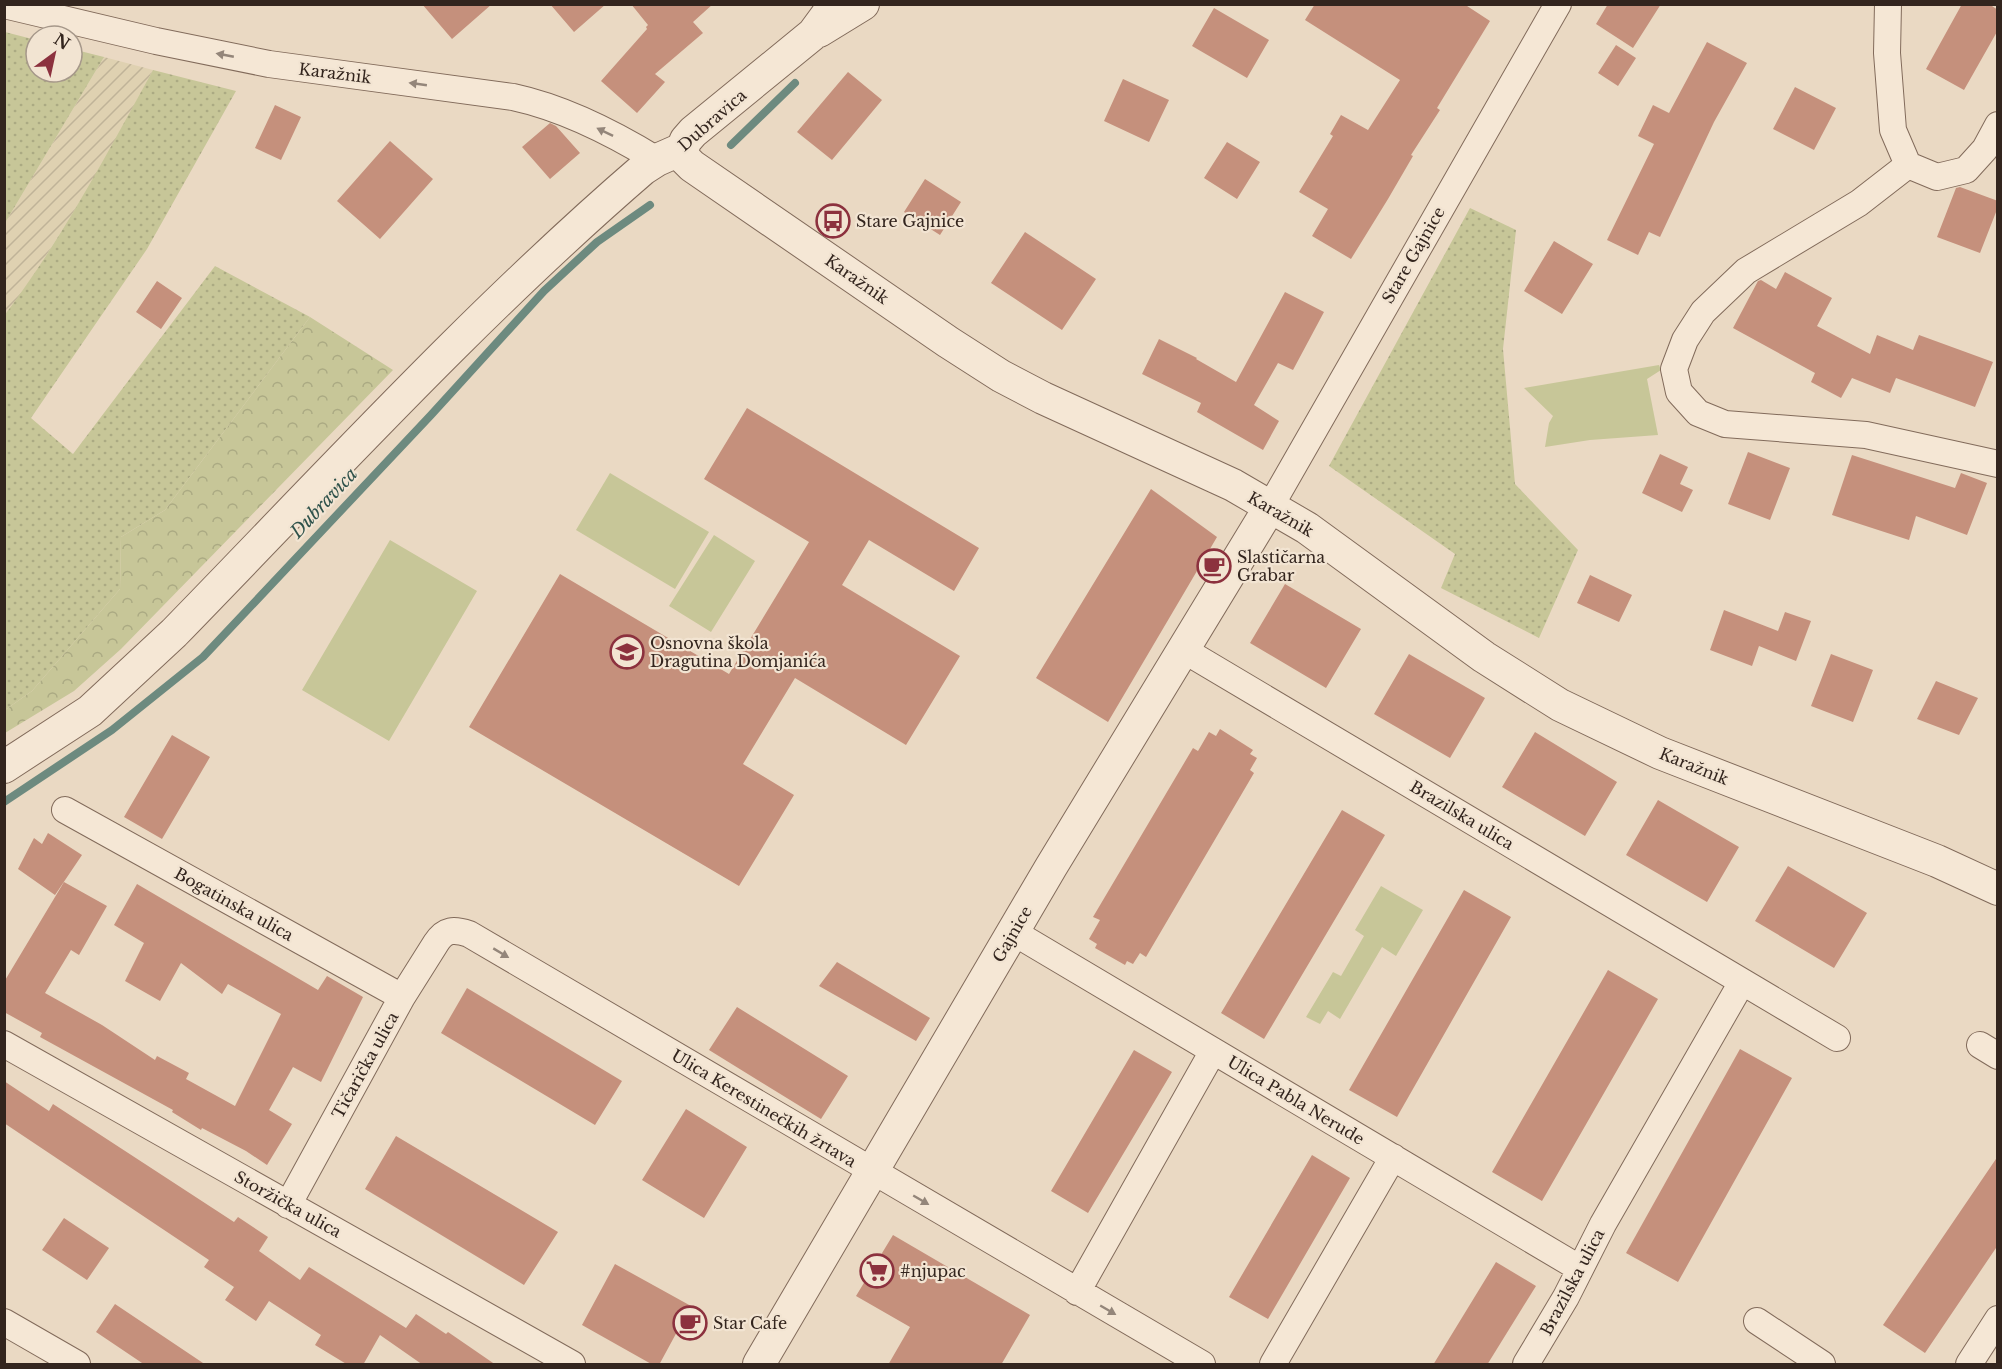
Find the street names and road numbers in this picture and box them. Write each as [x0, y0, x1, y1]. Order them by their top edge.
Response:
street label: Karažnik [298, 59, 373, 87]
street label: Dubravica [674, 85, 750, 155]
street label: Stare Gajnice [1377, 203, 1449, 307]
street label: Karažnik [821, 250, 893, 308]
street label: Karažnik [1244, 487, 1318, 541]
street label: Karažnik [1656, 743, 1732, 789]
street label: Brazilska ulica [1406, 776, 1518, 854]
street label: Bogatinska ulica [171, 863, 297, 945]
street label: Gajnice [988, 902, 1036, 966]
street label: Tičarička ulica [327, 1008, 403, 1122]
street label: Ulica Kerestinečkih žrtava [668, 1045, 860, 1171]
street label: Ulica Pabla Nerude [1224, 1051, 1368, 1149]
street label: Storžička ulica [231, 1166, 345, 1242]
street label: Brazilska ulica [1536, 1225, 1608, 1339]

